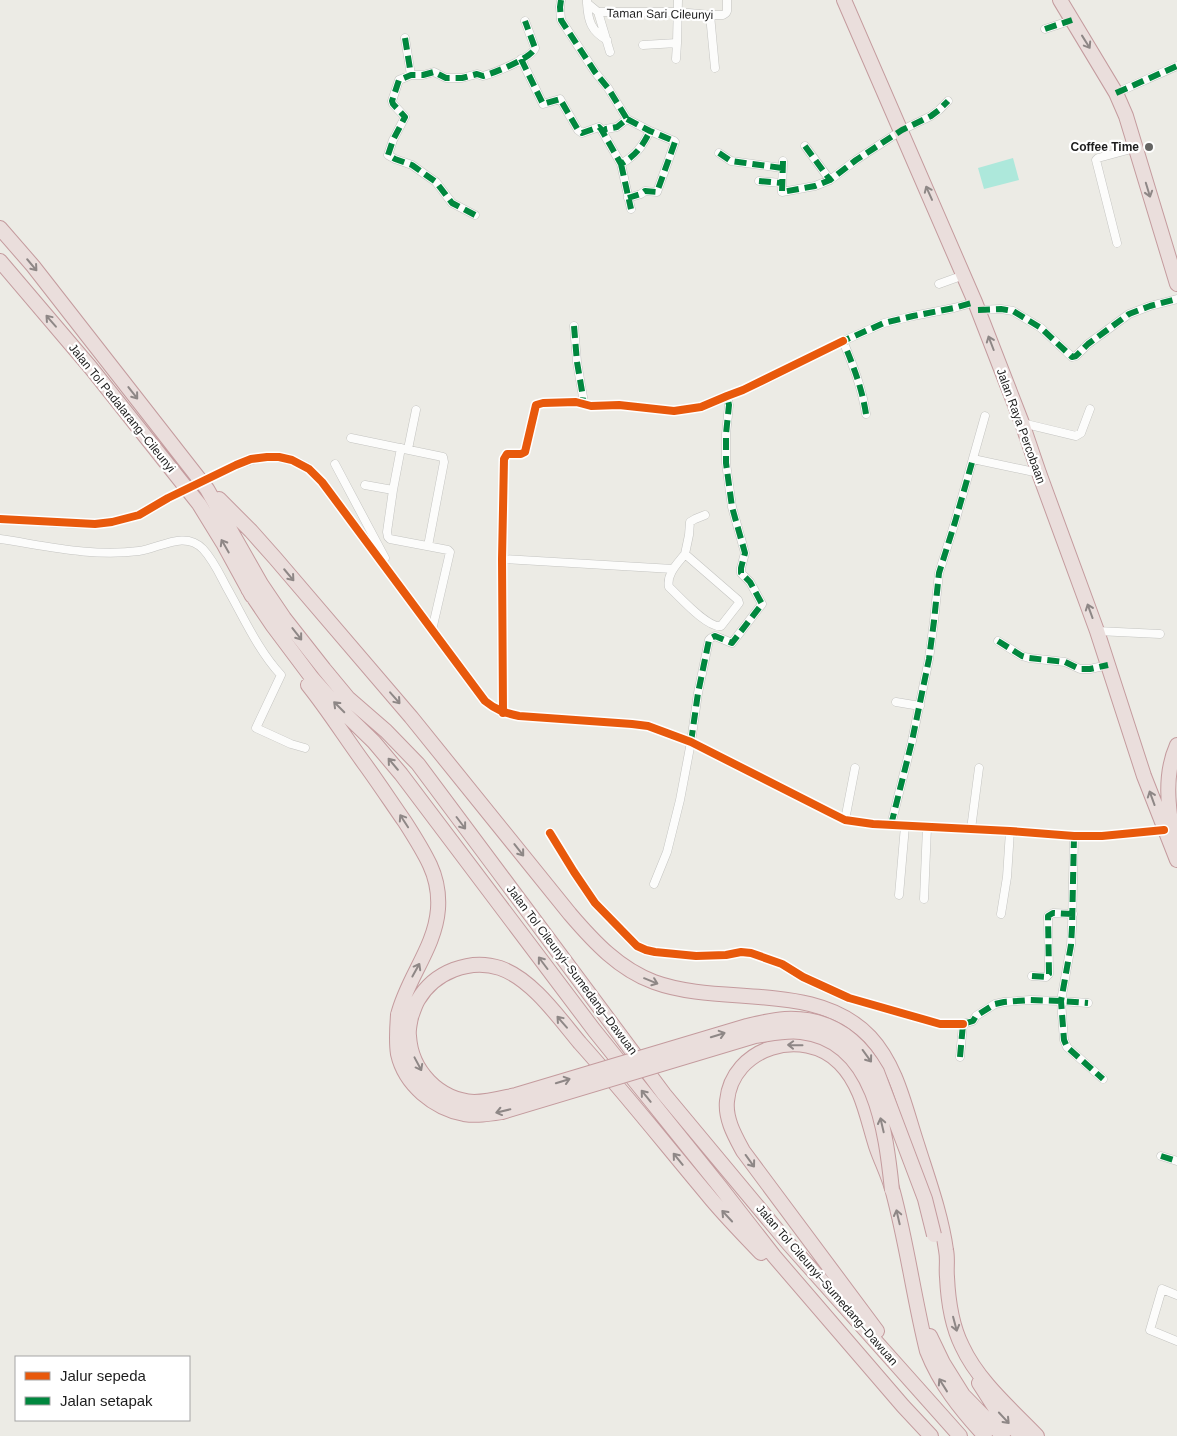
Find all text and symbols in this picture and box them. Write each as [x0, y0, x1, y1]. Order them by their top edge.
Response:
street label: Taman Sari Cileunyi [607, 6, 713, 22]
one-way arrow [1081, 34, 1091, 48]
place label: Coffee Time [1071, 140, 1139, 154]
marker: Coffee Time [1143, 141, 1155, 153]
one-way arrow [1144, 182, 1154, 198]
one-way arrow [924, 186, 934, 201]
one-way arrow [26, 258, 37, 271]
one-way arrow [46, 315, 57, 328]
one-way arrow [986, 336, 995, 352]
street label: Jalan Tol Padalarang–Cileunyi [66, 341, 178, 475]
street label: Jalan Raya Percobaan [994, 367, 1048, 485]
one-way arrow [127, 386, 138, 399]
one-way arrow [220, 539, 230, 554]
one-way arrow [284, 568, 295, 581]
one-way arrow [1085, 604, 1094, 619]
one-way arrow [291, 628, 302, 641]
one-way arrow [389, 691, 401, 704]
one-way arrow [334, 702, 346, 714]
one-way arrow [387, 758, 398, 771]
one-way arrow [1147, 791, 1156, 806]
one-way arrow [398, 814, 409, 828]
one-way arrow [456, 816, 467, 829]
one-way arrow [513, 843, 524, 856]
street label: Jalan Tol Cileunyi–Sumedang–Dawuan [504, 882, 640, 1058]
one-way arrow [538, 957, 549, 970]
one-way arrow [411, 963, 421, 978]
one-way arrow [643, 976, 658, 986]
one-way arrow [557, 1016, 568, 1029]
one-way arrow [710, 1029, 726, 1039]
one-way arrow [787, 1040, 804, 1050]
one-way arrow [862, 1049, 872, 1063]
one-way arrow [414, 1056, 423, 1071]
one-way arrow [554, 1075, 570, 1085]
one-way arrow [641, 1090, 652, 1103]
one-way arrow [495, 1107, 511, 1116]
one-way arrow [877, 1118, 886, 1134]
one-way arrow [673, 1153, 684, 1166]
one-way arrow [745, 1153, 755, 1167]
street label: Jalan Tol Cileunyi–Sumedang–Dawuan [753, 1202, 901, 1368]
one-way arrow [893, 1209, 902, 1225]
one-way arrow [721, 1210, 733, 1223]
one-way arrow [951, 1316, 960, 1332]
legend [15, 1356, 190, 1421]
text: Jalur sepeda [60, 1367, 147, 1384]
one-way arrow [938, 1378, 948, 1392]
text: Jalan setapak [60, 1392, 153, 1409]
one-way arrow [998, 1411, 1010, 1424]

